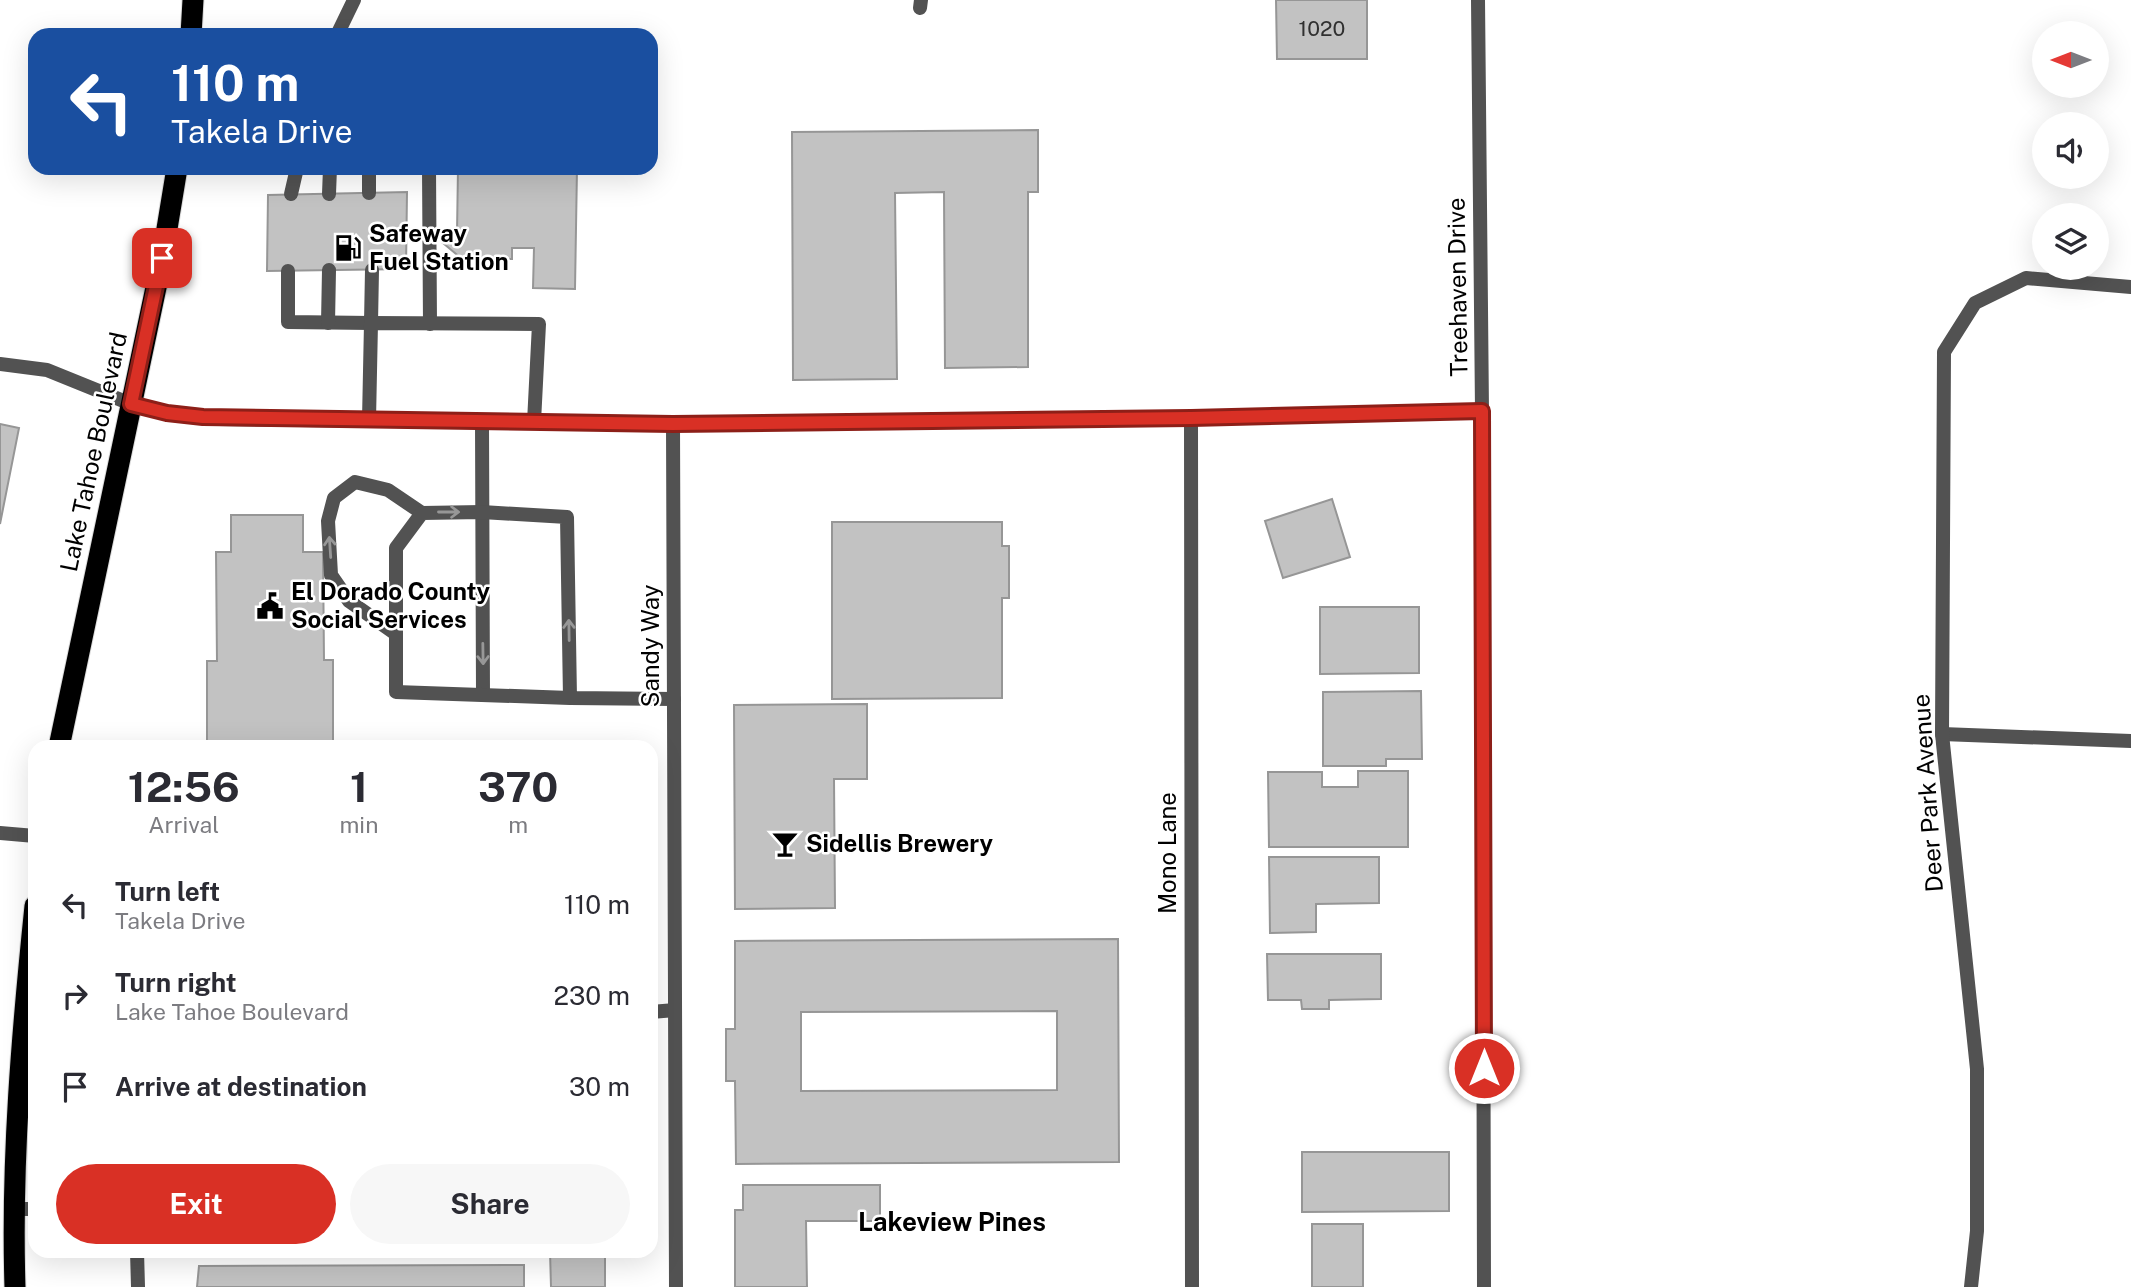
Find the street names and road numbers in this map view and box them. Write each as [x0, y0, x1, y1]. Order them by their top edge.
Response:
street label: Treehaven Drive [1441, 197, 1473, 377]
street label: Lake Tahoe Boulevard [54, 329, 132, 574]
street label: Sandy Way [636, 584, 664, 708]
street label: Deer Park Avenue [1906, 693, 1948, 893]
street label: Mono Lane [1153, 792, 1181, 914]

